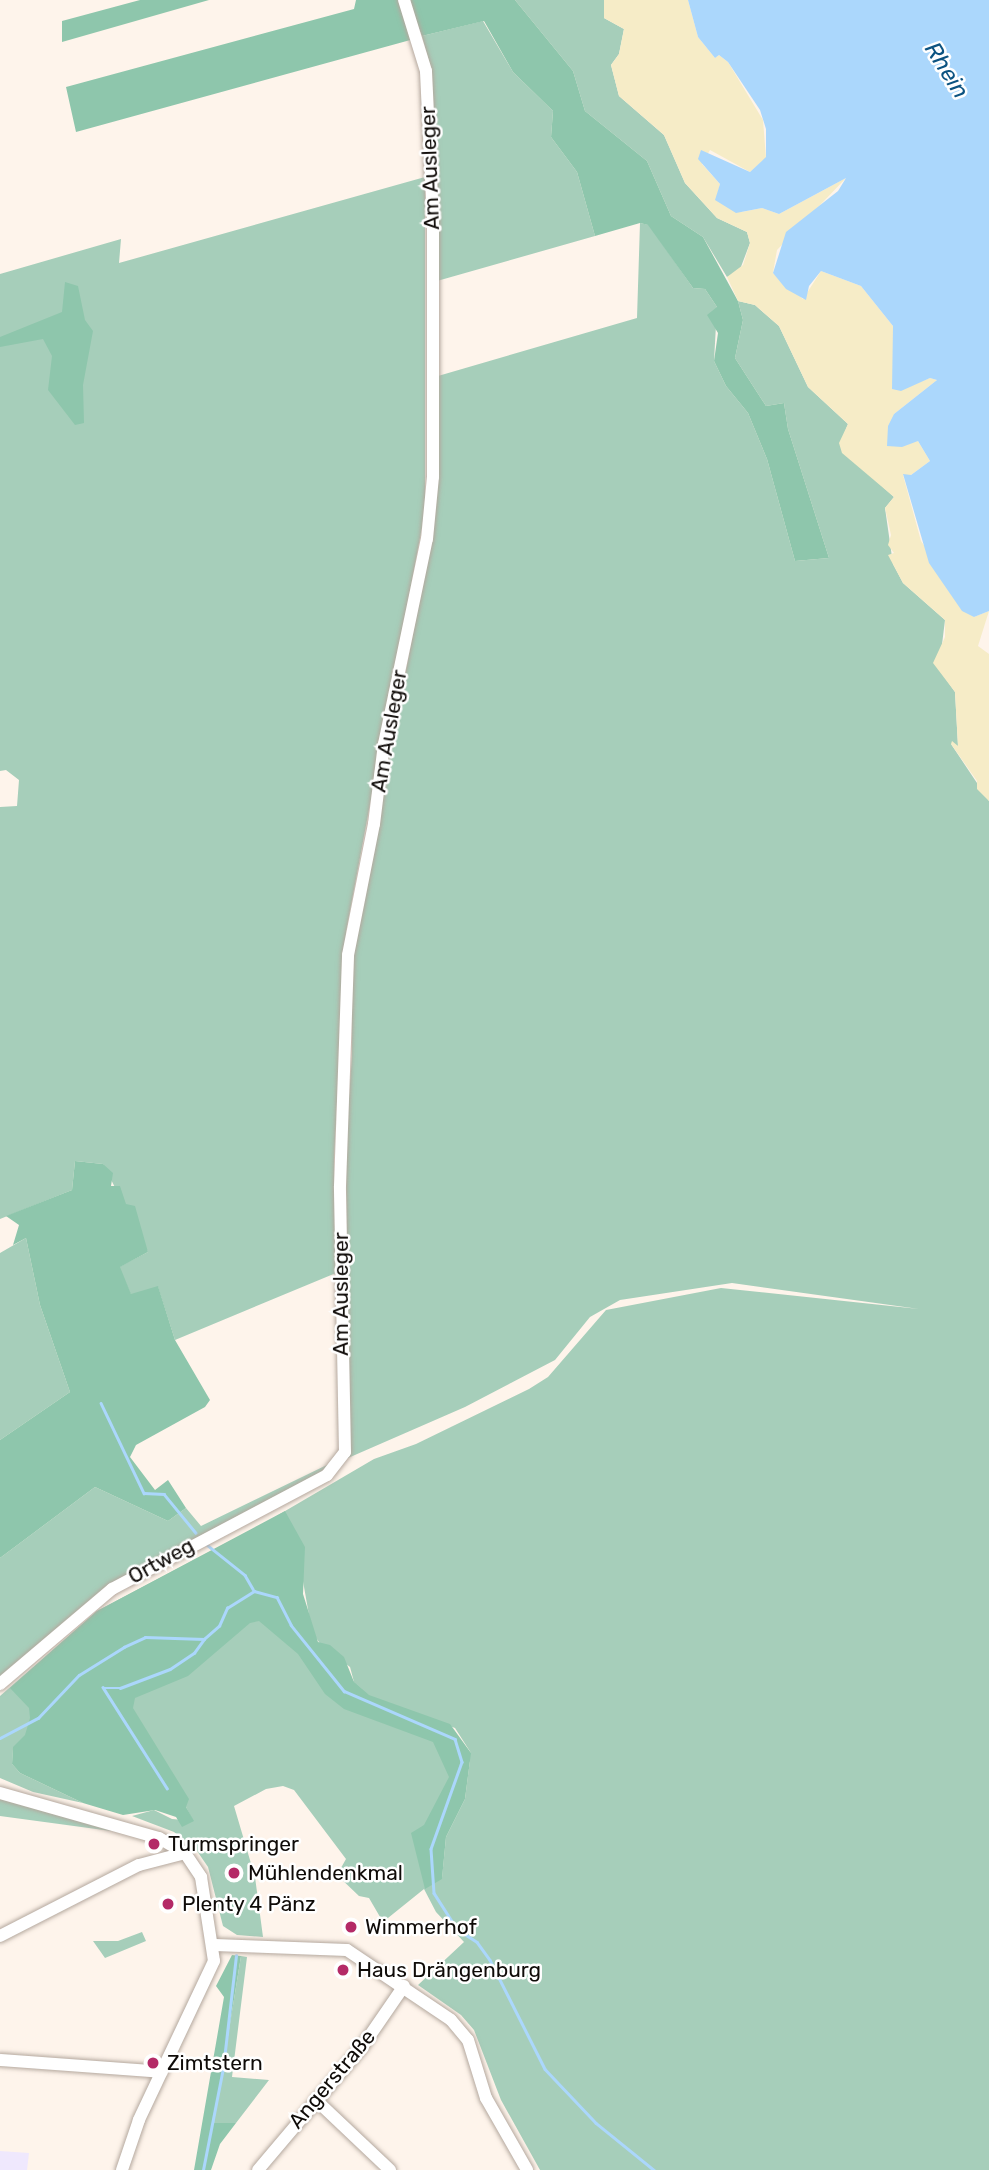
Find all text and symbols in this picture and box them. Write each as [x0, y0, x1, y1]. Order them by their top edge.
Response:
water label: Rhein [919, 37, 975, 103]
street label: Am Ausleger [415, 105, 445, 231]
street label: Am Ausleger [366, 668, 412, 794]
street label: Am Ausleger [328, 1232, 354, 1356]
street label: Ortweg [124, 1533, 198, 1589]
place label: Turmspringer [168, 1831, 299, 1857]
marker: Turmspringer [146, 1836, 162, 1852]
place label: Mühlendenkmal [248, 1860, 403, 1886]
marker: Mühlendenkmal [226, 1865, 242, 1881]
place label: Plenty 4 Pänz [182, 1891, 316, 1917]
marker: Plenty 4 Pänz [160, 1896, 176, 1912]
place label: Wimmerhof [365, 1914, 477, 1940]
marker: Wimmerhof [343, 1919, 359, 1935]
place label: Haus Drängenburg [357, 1957, 541, 1983]
marker: Haus Drängenburg [335, 1962, 351, 1978]
street label: Angerstraße [283, 2024, 381, 2134]
place label: Zimtstern [167, 2050, 263, 2076]
marker: Zimtstern [145, 2055, 161, 2071]

